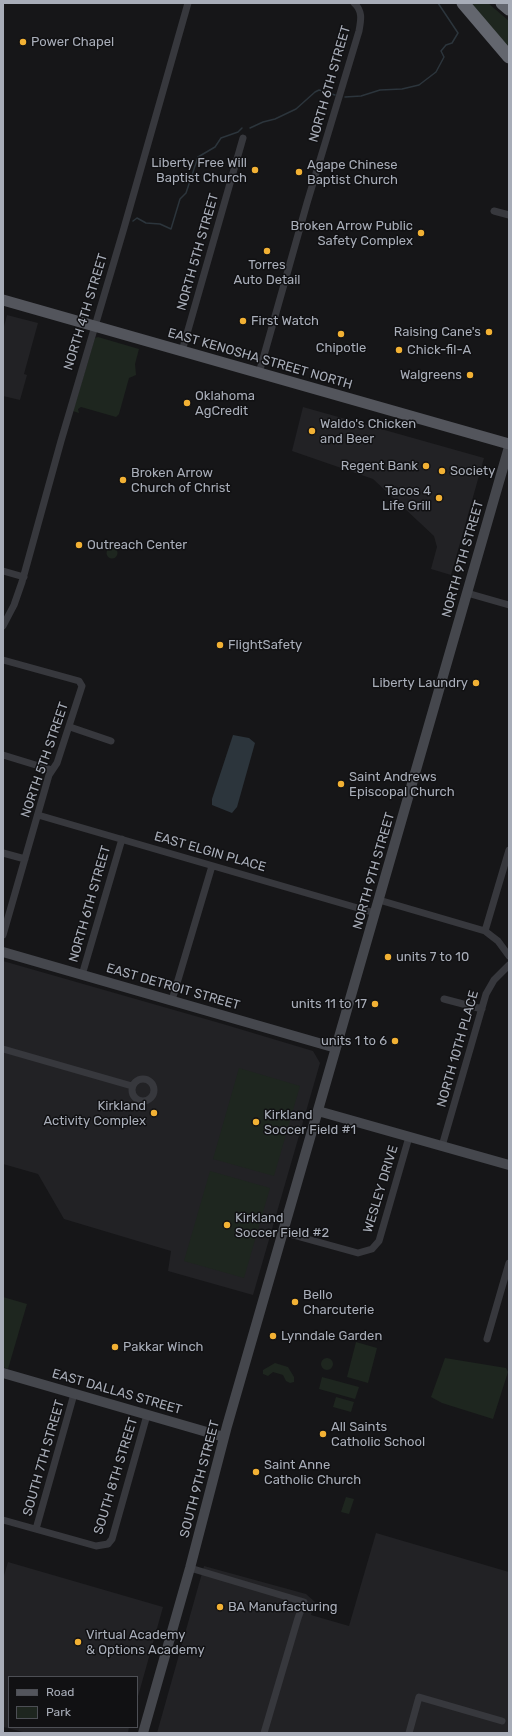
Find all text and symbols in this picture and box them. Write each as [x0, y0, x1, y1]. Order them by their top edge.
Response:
street label: NORTH 6TH STREET [306, 24, 354, 144]
place label: Power Chapel [31, 34, 114, 50]
marker: Power Chapel [18, 37, 28, 47]
place label: Liberty Free Will Baptist Church [151, 155, 247, 186]
place label: Agape Chinese Baptist Church [307, 157, 398, 188]
marker: Liberty Free Will Baptist Church [250, 165, 260, 175]
marker: Agape Chinese Baptist Church [294, 167, 304, 177]
street label: NORTH 5TH STREET [174, 192, 222, 312]
place label: Broken Arrow Public Safety Complex [291, 218, 413, 249]
marker: Broken Arrow Public Safety Complex [416, 228, 426, 238]
marker: Torres Auto Detail [262, 246, 272, 256]
street label: NORTH 4TH STREET [61, 252, 111, 372]
place label: Torres Auto Detail [234, 257, 300, 288]
place label: First Watch [251, 313, 319, 329]
marker: First Watch [238, 316, 248, 326]
place label: Raising Cane's [394, 324, 481, 340]
street label: EAST KENOSHA STREET NORTH [166, 325, 354, 393]
marker: Raising Cane's [484, 327, 494, 337]
marker: Chipotle [336, 329, 346, 339]
place label: Chipotle [316, 340, 366, 356]
place label: Chick-fil-A [407, 342, 471, 358]
marker: Chick-fil-A [394, 345, 404, 355]
place label: Walgreens [400, 367, 462, 383]
marker: Walgreens [465, 370, 475, 380]
place label: Oklahoma AgCredit [195, 388, 255, 419]
marker: Oklahoma AgCredit [182, 398, 192, 408]
place label: Waldo's Chicken and Beer [320, 416, 416, 447]
marker: Waldo's Chicken and Beer [307, 426, 317, 436]
place label: Regent Bank [341, 458, 418, 474]
marker: Regent Bank [421, 461, 431, 471]
place label: Society [450, 463, 495, 479]
place label: Broken Arrow Church of Christ [131, 465, 230, 496]
marker: Society [437, 466, 447, 476]
marker: Broken Arrow Church of Christ [118, 475, 128, 485]
place label: Tacos 4 Life Grill [382, 483, 431, 514]
marker: Tacos 4 Life Grill [434, 493, 444, 503]
street label: NORTH 9TH STREET [439, 499, 487, 619]
place label: Outreach Center [87, 537, 187, 553]
marker: Outreach Center [74, 540, 84, 550]
place label: FlightSafety [228, 637, 302, 653]
marker: FlightSafety [215, 640, 225, 650]
place label: Liberty Laundry [372, 675, 468, 691]
marker: Liberty Laundry [471, 678, 481, 688]
street label: NORTH 5TH STREET [18, 700, 72, 820]
place label: Saint Andrews Episcopal Church [349, 769, 455, 800]
marker: Saint Andrews Episcopal Church [336, 779, 346, 789]
street label: NORTH 9TH STREET [350, 811, 398, 931]
street label: EAST ELGIN PLACE [152, 829, 268, 875]
street label: NORTH 6TH STREET [66, 844, 114, 964]
place label: units 7 to 10 [396, 949, 469, 965]
marker: units 7 to 10 [383, 952, 393, 962]
street label: EAST DETROIT STREET [104, 960, 242, 1014]
street label: NORTH 10TH PLACE [434, 989, 482, 1109]
place label: units 11 to 17 [291, 996, 367, 1012]
marker: units 11 to 17 [370, 999, 380, 1009]
place label: units 1 to 6 [321, 1033, 387, 1049]
marker: units 1 to 6 [390, 1036, 400, 1046]
place label: Kirkland Activity Complex [43, 1098, 146, 1129]
place label: Kirkland Soccer Field #1 [264, 1107, 356, 1138]
marker: Kirkland Activity Complex [149, 1108, 159, 1118]
marker: Kirkland Soccer Field #1 [251, 1117, 261, 1127]
street label: WESLEY DRIVE [360, 1143, 402, 1235]
place label: Kirkland Soccer Field #2 [235, 1210, 329, 1241]
marker: Kirkland Soccer Field #2 [222, 1220, 232, 1230]
place label: Bello Charcuterie [303, 1287, 374, 1318]
marker: Bello Charcuterie [290, 1297, 300, 1307]
place label: Lynndale Garden [281, 1328, 382, 1344]
marker: Lynndale Garden [268, 1331, 278, 1341]
place label: Pakkar Winch [123, 1339, 204, 1355]
marker: Pakkar Winch [110, 1342, 120, 1352]
street label: EAST DALLAS STREET [50, 1366, 184, 1418]
street label: SOUTH 7TH STREET [20, 1398, 68, 1518]
street label: SOUTH 8TH STREET [91, 1416, 141, 1536]
street label: SOUTH 9TH STREET [177, 1419, 223, 1539]
place label: All Saints Catholic School [331, 1419, 425, 1450]
marker: All Saints Catholic School [318, 1429, 328, 1439]
place label: Saint Anne Catholic Church [264, 1457, 361, 1488]
marker: Saint Anne Catholic Church [251, 1467, 261, 1477]
place label: BA Manufacturing [228, 1599, 338, 1615]
marker: BA Manufacturing [215, 1602, 225, 1612]
place label: Virtual Academy & Options Academy [86, 1627, 205, 1658]
marker: Virtual Academy & Options Academy [73, 1637, 83, 1647]
legend [8, 1676, 138, 1728]
text: Road [46, 1685, 74, 1699]
text: Park [46, 1705, 71, 1719]

